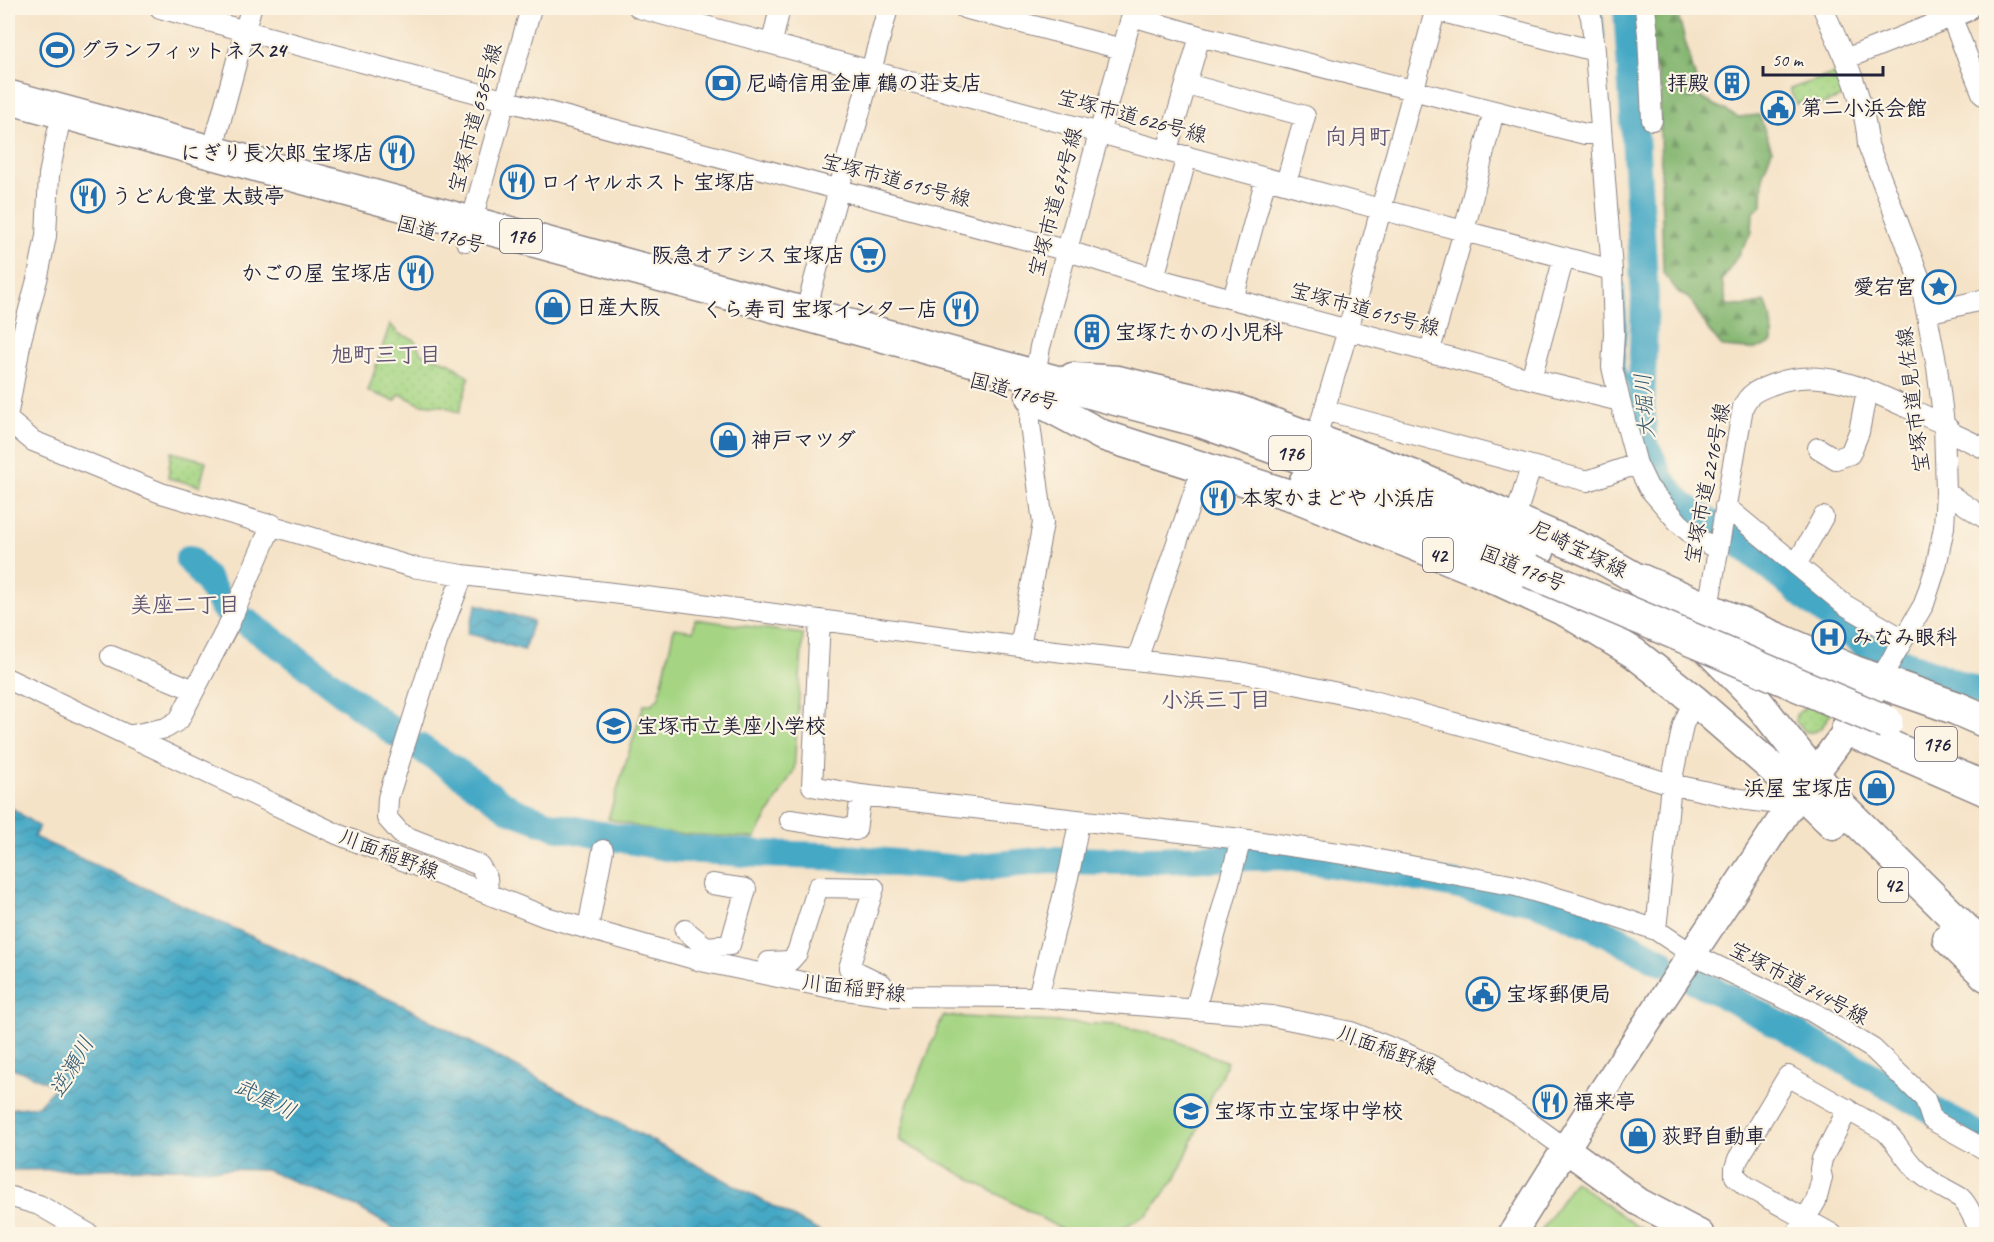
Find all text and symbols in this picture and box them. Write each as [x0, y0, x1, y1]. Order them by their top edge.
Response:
sports icon: グランフィットネス24 [39, 32, 75, 68]
place label: グランフィットネス24 [80, 37, 288, 63]
scale bar [1763, 39, 1883, 77]
street label: 宝塚市道636号線 [442, 40, 508, 196]
text: 50 m [1772, 49, 1805, 71]
bank icon: 尼崎信用金庫 鶴の荘支店 [705, 65, 741, 101]
building icon: 拝殿 [1714, 65, 1750, 101]
place label: 尼崎信用金庫 鶴の荘支店 [746, 70, 982, 96]
place label: 拝殿 [1667, 70, 1709, 96]
street label: 宝塚市道626号線 [1054, 83, 1210, 149]
public building icon: 第二小浜会館 [1760, 90, 1796, 126]
place label: 第二小浜会館 [1801, 95, 1927, 121]
district label: 向月町 [1325, 123, 1391, 151]
street label: 宝塚市道674号線 [1022, 124, 1088, 280]
restaurant icon: にぎり長次郎 宝塚店 [379, 135, 415, 171]
place label: にぎり長次郎 宝塚店 [180, 140, 374, 166]
street label: 宝塚市道615号線 [818, 147, 974, 213]
restaurant icon: ロイヤルホスト 宝塚店 [499, 164, 535, 200]
place label: ロイヤルホスト 宝塚店 [540, 169, 756, 195]
restaurant icon: うどん食堂 太鼓亭 [70, 178, 106, 214]
place label: うどん食堂 太鼓亭 [111, 183, 285, 209]
street label: 国道176号 [394, 210, 488, 258]
road number: 176 [500, 219, 542, 253]
supermarket icon: 阪急オアシス 宝塚店 [850, 237, 886, 273]
place label: 阪急オアシス 宝塚店 [651, 242, 845, 268]
restaurant icon: かごの屋 宝塚店 [398, 255, 434, 291]
place label: かごの屋 宝塚店 [241, 260, 393, 286]
place icon: 愛宕宮 [1921, 269, 1957, 305]
place label: 愛宕宮 [1853, 274, 1916, 300]
street label: 宝塚市道615号線 [1287, 276, 1443, 342]
shop icon: 日産大阪 [535, 289, 571, 325]
restaurant icon: くら寿司 宝塚インター店 [943, 291, 979, 327]
place label: 日産大阪 [576, 294, 660, 320]
place label: くら寿司 宝塚インター店 [702, 296, 938, 322]
building icon: 宝塚たかの小児科 [1074, 314, 1110, 350]
place label: 宝塚たかの小児科 [1115, 319, 1283, 345]
street label: 宝塚市道見佐線 [1891, 325, 1935, 475]
district label: 旭町三丁目 [331, 341, 441, 369]
street label: 国道176号 [967, 367, 1061, 415]
water label: 大堀川 [1629, 372, 1661, 440]
street label: 宝塚市道2216号線 [1679, 400, 1735, 566]
shop icon: 神戸マツダ [710, 422, 746, 458]
place label: 神戸マツダ [751, 427, 856, 453]
road number: 176 [1269, 436, 1311, 470]
restaurant icon: 本家かまどや 小浜店 [1200, 480, 1236, 516]
place label: 本家かまどや 小浜店 [1241, 485, 1436, 511]
street label: 尼崎宝塚線 [1526, 514, 1632, 584]
road number: 42 [1423, 538, 1453, 572]
street label: 国道176号 [1476, 539, 1570, 597]
district label: 美座二丁目 [130, 591, 240, 619]
hospital icon: みなみ眼科 [1811, 619, 1847, 655]
place label: みなみ眼科 [1852, 624, 1957, 650]
district label: 小浜三丁目 [1161, 686, 1271, 714]
school or university icon: 宝塚市立美座小学校 [596, 708, 632, 744]
place label: 宝塚市立美座小学校 [637, 713, 826, 739]
road number: 176 [1915, 727, 1957, 761]
shop icon: 浜屋 宝塚店 [1859, 770, 1895, 806]
place label: 浜屋 宝塚店 [1744, 775, 1854, 801]
street label: 川面稲野線 [335, 823, 443, 885]
road number: 42 [1878, 868, 1908, 902]
street label: 宝塚市道744号線 [1725, 935, 1873, 1031]
street label: 川面稲野線 [800, 969, 908, 1007]
public building icon: 宝塚郵便局 [1465, 976, 1501, 1012]
place label: 宝塚郵便局 [1506, 981, 1611, 1007]
street label: 川面稲野線 [1333, 1019, 1441, 1081]
water label: 逆瀬川 [43, 1031, 101, 1103]
water label: 武庫川 [229, 1072, 301, 1126]
restaurant icon: 福来亭 [1532, 1084, 1568, 1120]
place label: 福来亭 [1573, 1089, 1636, 1115]
school or university icon: 宝塚市立宝塚中学校 [1173, 1093, 1209, 1129]
place label: 宝塚市立宝塚中学校 [1214, 1098, 1403, 1124]
shop icon: 荻野自動車 [1620, 1118, 1656, 1154]
place label: 荻野自動車 [1661, 1123, 1766, 1149]

